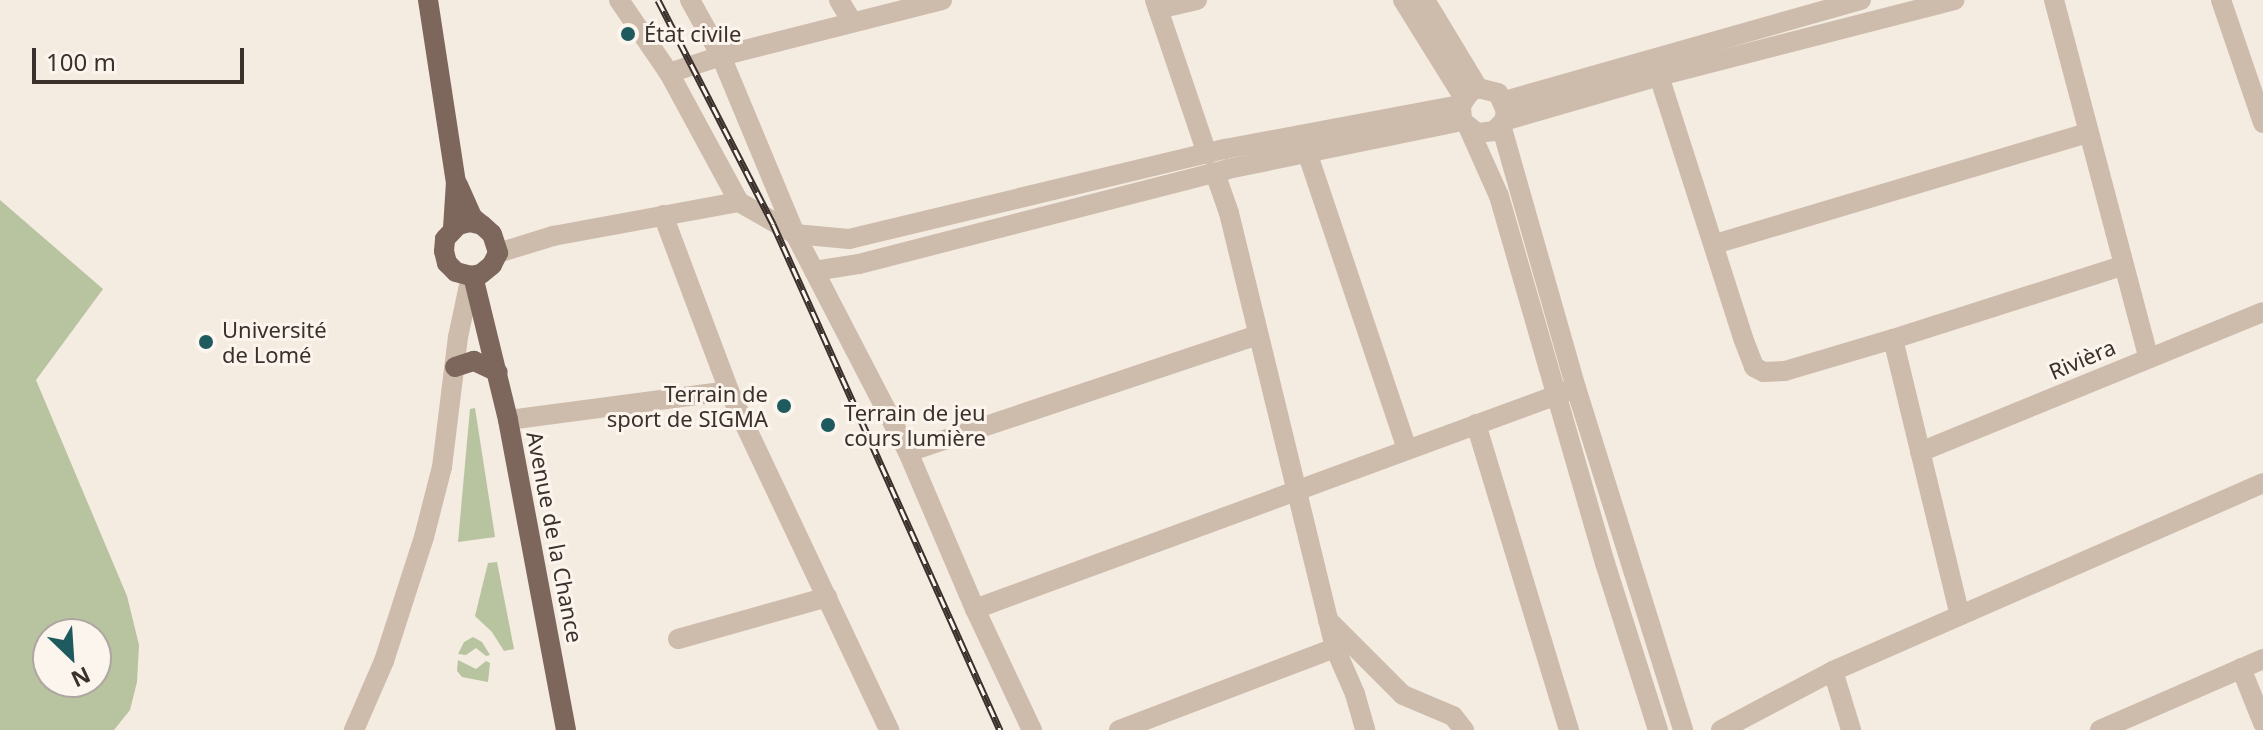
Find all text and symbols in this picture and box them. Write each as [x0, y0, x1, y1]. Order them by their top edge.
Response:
place label: État civile [644, 21, 741, 47]
marker: État civile [619, 25, 637, 43]
scale bar [36, 32, 248, 82]
text: 100 m [46, 45, 116, 78]
place label: Université de Lomé [222, 316, 327, 368]
marker: Université de Lomé [197, 333, 215, 351]
street label: Rivièra [2045, 333, 2119, 385]
place label: Terrain de sport de SIGMA [607, 380, 768, 432]
marker: Terrain de sport de SIGMA [775, 397, 793, 415]
place label: Terrain de jeu cours lumière [844, 399, 986, 450]
marker: Terrain de jeu cours lumière [819, 416, 837, 434]
street label: Avenue de la Chance [522, 429, 588, 645]
north arrow [32, 618, 112, 698]
text: N [67, 661, 96, 695]

